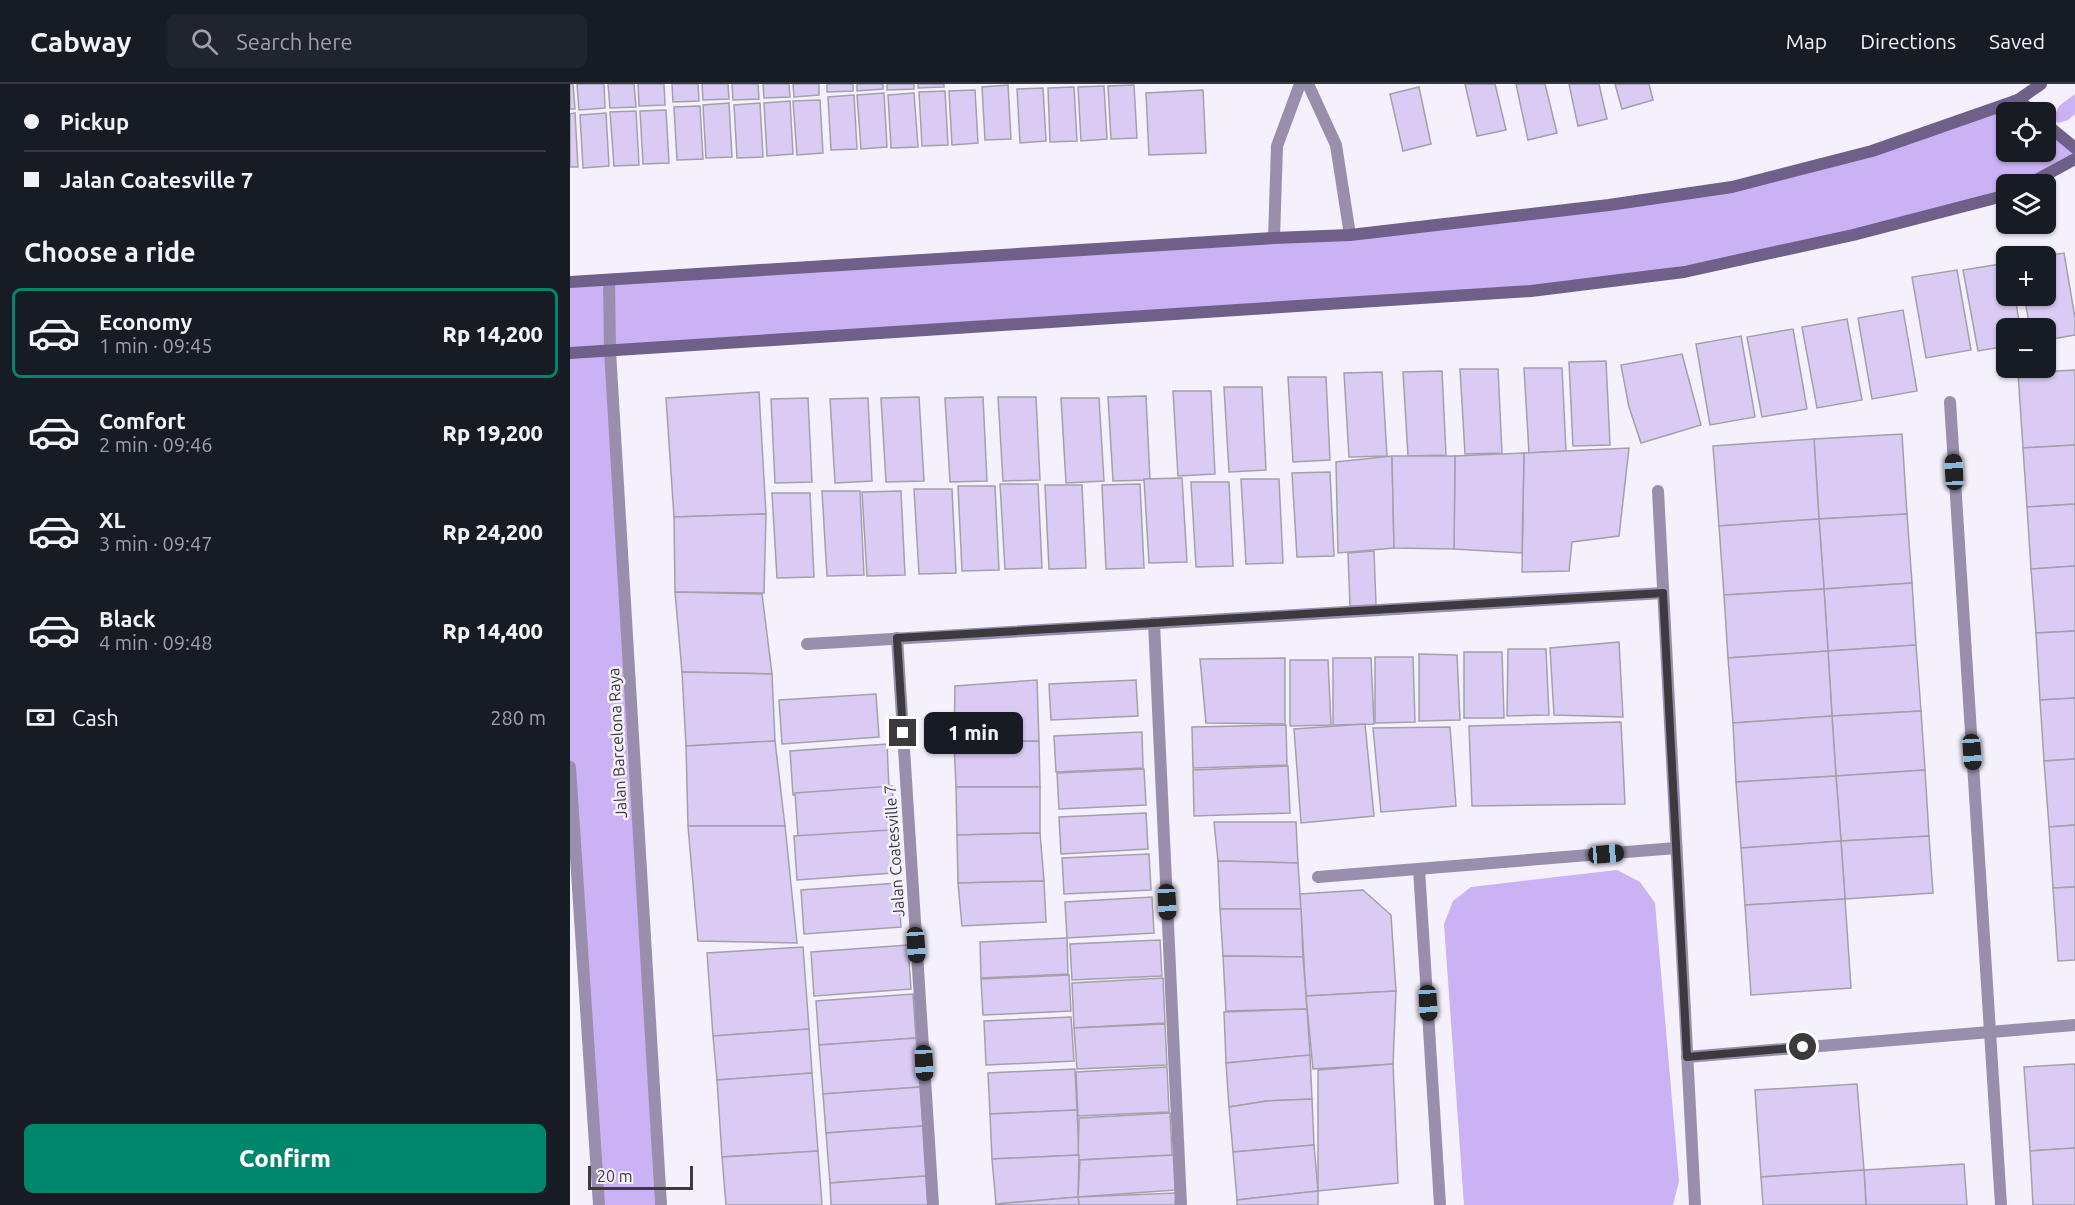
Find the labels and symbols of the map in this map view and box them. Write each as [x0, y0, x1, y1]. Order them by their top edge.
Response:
car [1944, 454, 1964, 490]
street label: Jalan Barcelona Raya [604, 667, 630, 819]
callout: 1 min [924, 712, 1023, 754]
route end [889, 719, 916, 746]
car [1962, 733, 1982, 771]
street label: Jalan Coatesville 7 [880, 784, 908, 918]
car [1587, 843, 1625, 865]
car [1157, 884, 1177, 920]
car [906, 926, 926, 964]
car [1418, 985, 1438, 1021]
route start [1789, 1033, 1816, 1060]
car [914, 1045, 934, 1081]
scale bar [588, 1163, 693, 1190]

